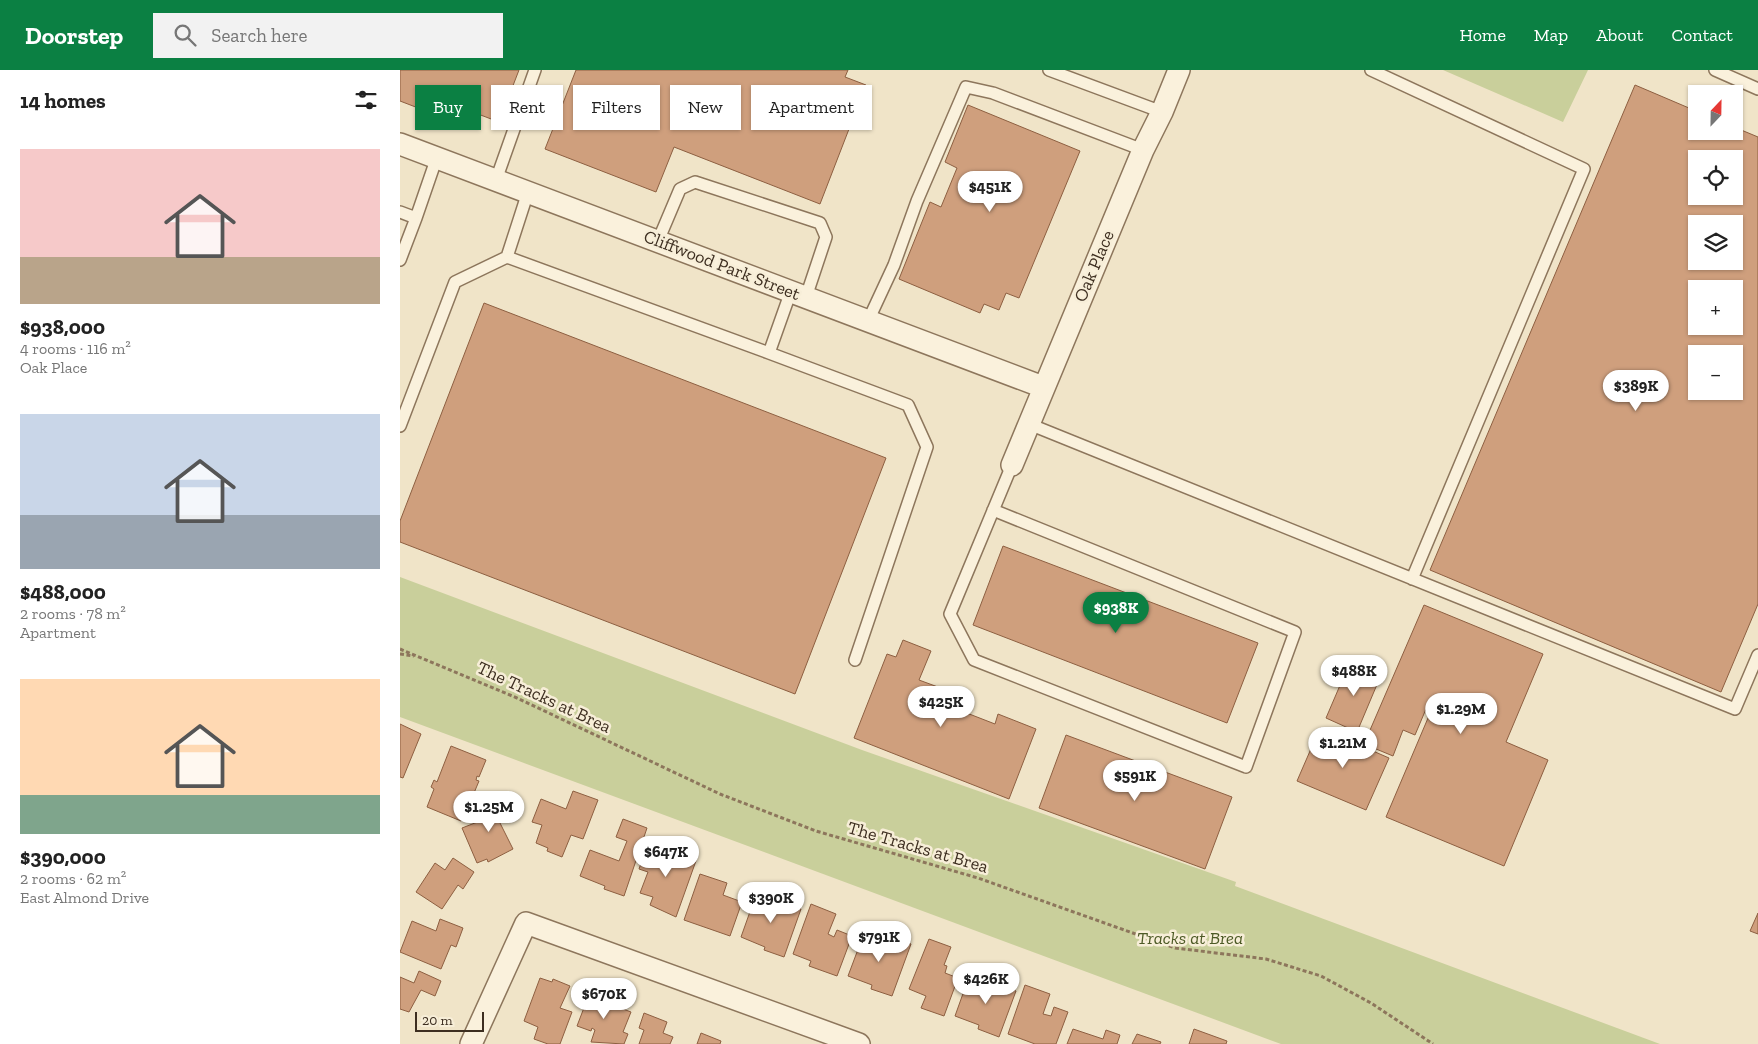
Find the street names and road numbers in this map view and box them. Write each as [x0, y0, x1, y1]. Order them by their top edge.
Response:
street label: Cliffwood Park Street [641, 225, 804, 305]
street label: Oak Place [1069, 227, 1119, 305]
street label: The Tracks at Brea [474, 656, 615, 738]
street label: The Tracks at Brea [845, 816, 991, 878]

